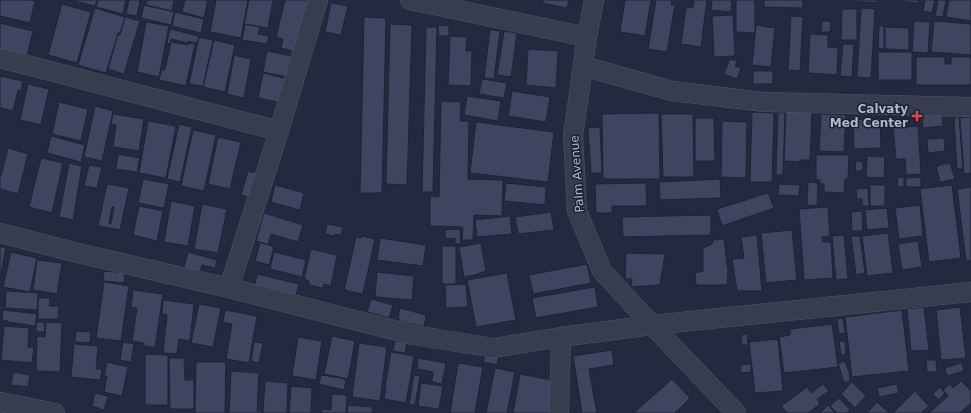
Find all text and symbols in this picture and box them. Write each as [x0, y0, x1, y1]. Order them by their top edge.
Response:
place label: Calvaty Med Center [830, 102, 908, 130]
marker: Calvaty Med Center [911, 110, 923, 122]
street label: Palm Avenue [567, 135, 587, 213]

